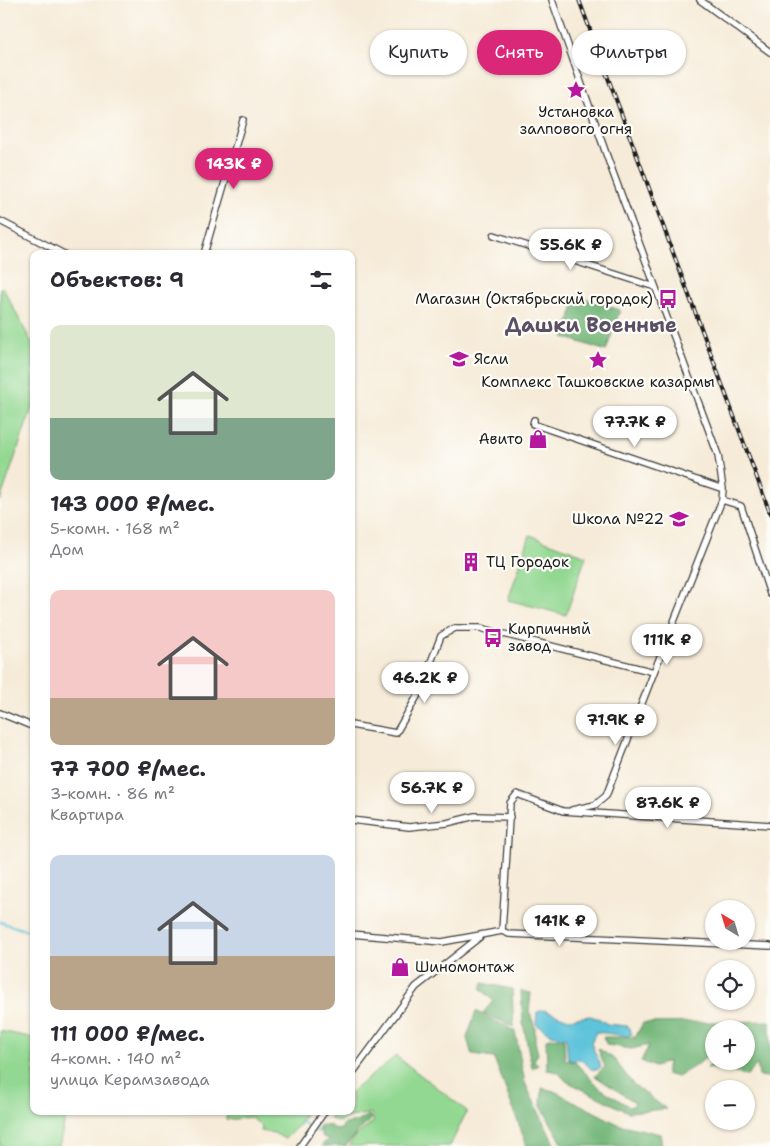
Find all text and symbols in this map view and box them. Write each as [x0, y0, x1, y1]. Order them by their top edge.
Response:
chip: Купить [370, 30, 467, 75]
chip: Снять [477, 30, 562, 75]
chip: Фильтры [572, 30, 686, 75]
place icon: Установка залпового огня [565, 79, 587, 101]
place label: Установка залпового огня [520, 102, 632, 139]
pin: 143K ₽ [193, 148, 275, 190]
text: 143K ₽ [206, 153, 262, 174]
pin: 55.6K ₽ [525, 228, 617, 271]
text: 55.6K ₽ [540, 234, 602, 255]
text: Объектов: 9 [50, 266, 184, 294]
icon: filters [307, 266, 335, 294]
bus stop icon: Магазин (Октябрьский городок) [657, 288, 679, 310]
place label: Магазин (Октябрьский городок) [415, 289, 653, 309]
district label: Дашки Военные [505, 312, 677, 338]
school or university icon: Ясли [448, 348, 470, 370]
place label: Ясли [474, 349, 509, 369]
place icon: Комплекс Ташковские казармы [587, 349, 609, 371]
icon: home [148, 358, 238, 448]
place label: Комплекс Ташковские казармы [481, 372, 715, 392]
pin: 77.7K ₽ [589, 406, 681, 448]
text: 77.7K ₽ [604, 411, 666, 432]
shop icon: Авито [527, 428, 549, 450]
place label: Авито [479, 429, 523, 449]
text: 143 000 ₽/мес. [50, 490, 215, 518]
school or university icon: Школа №22 [668, 508, 690, 530]
place label: Школа №22 [572, 509, 664, 529]
text: 5-комн. · 168 m² [50, 518, 180, 539]
text: Дом [50, 539, 84, 560]
building icon: ТЦ Городок [460, 551, 482, 573]
place label: ТЦ Городок [486, 552, 569, 572]
place label: Кирпичный завод [508, 619, 591, 656]
icon: home [148, 623, 238, 713]
pin: 111K ₽ [626, 624, 708, 666]
bus stop icon: Кирпичный завод [482, 627, 504, 649]
text: 111K ₽ [643, 629, 691, 650]
pin: 46.2K ₽ [379, 662, 471, 704]
text: 46.2K ₽ [392, 667, 458, 688]
pin: 71.9K ₽ [570, 704, 662, 746]
text: 71.9K ₽ [587, 709, 645, 730]
text: 77 700 ₽/мес. [50, 755, 206, 783]
pin: 56.7K ₽ [386, 772, 478, 814]
text: 56.7K ₽ [401, 777, 463, 798]
text: 3-комн. · 86 m² [50, 783, 175, 804]
pin: 87.6K ₽ [622, 786, 714, 829]
text: 87.6K ₽ [636, 792, 700, 813]
text: Квартира [50, 804, 124, 825]
icon: home [148, 888, 238, 978]
north arrow [705, 900, 755, 950]
map controls [705, 900, 755, 1130]
pin: 141K ₽ [519, 904, 601, 947]
text: 141K ₽ [534, 910, 586, 931]
shop icon: Шиномонтаж [389, 956, 411, 978]
place label: Шиномонтаж [415, 957, 515, 977]
button: locate [705, 960, 755, 1010]
text: 111 000 ₽/мес. [50, 1020, 205, 1048]
button: + [705, 1020, 755, 1070]
text: 4-комн. · 140 m² [50, 1048, 182, 1069]
text: улица Керамзавода [50, 1069, 209, 1090]
button: − [705, 1080, 755, 1130]

